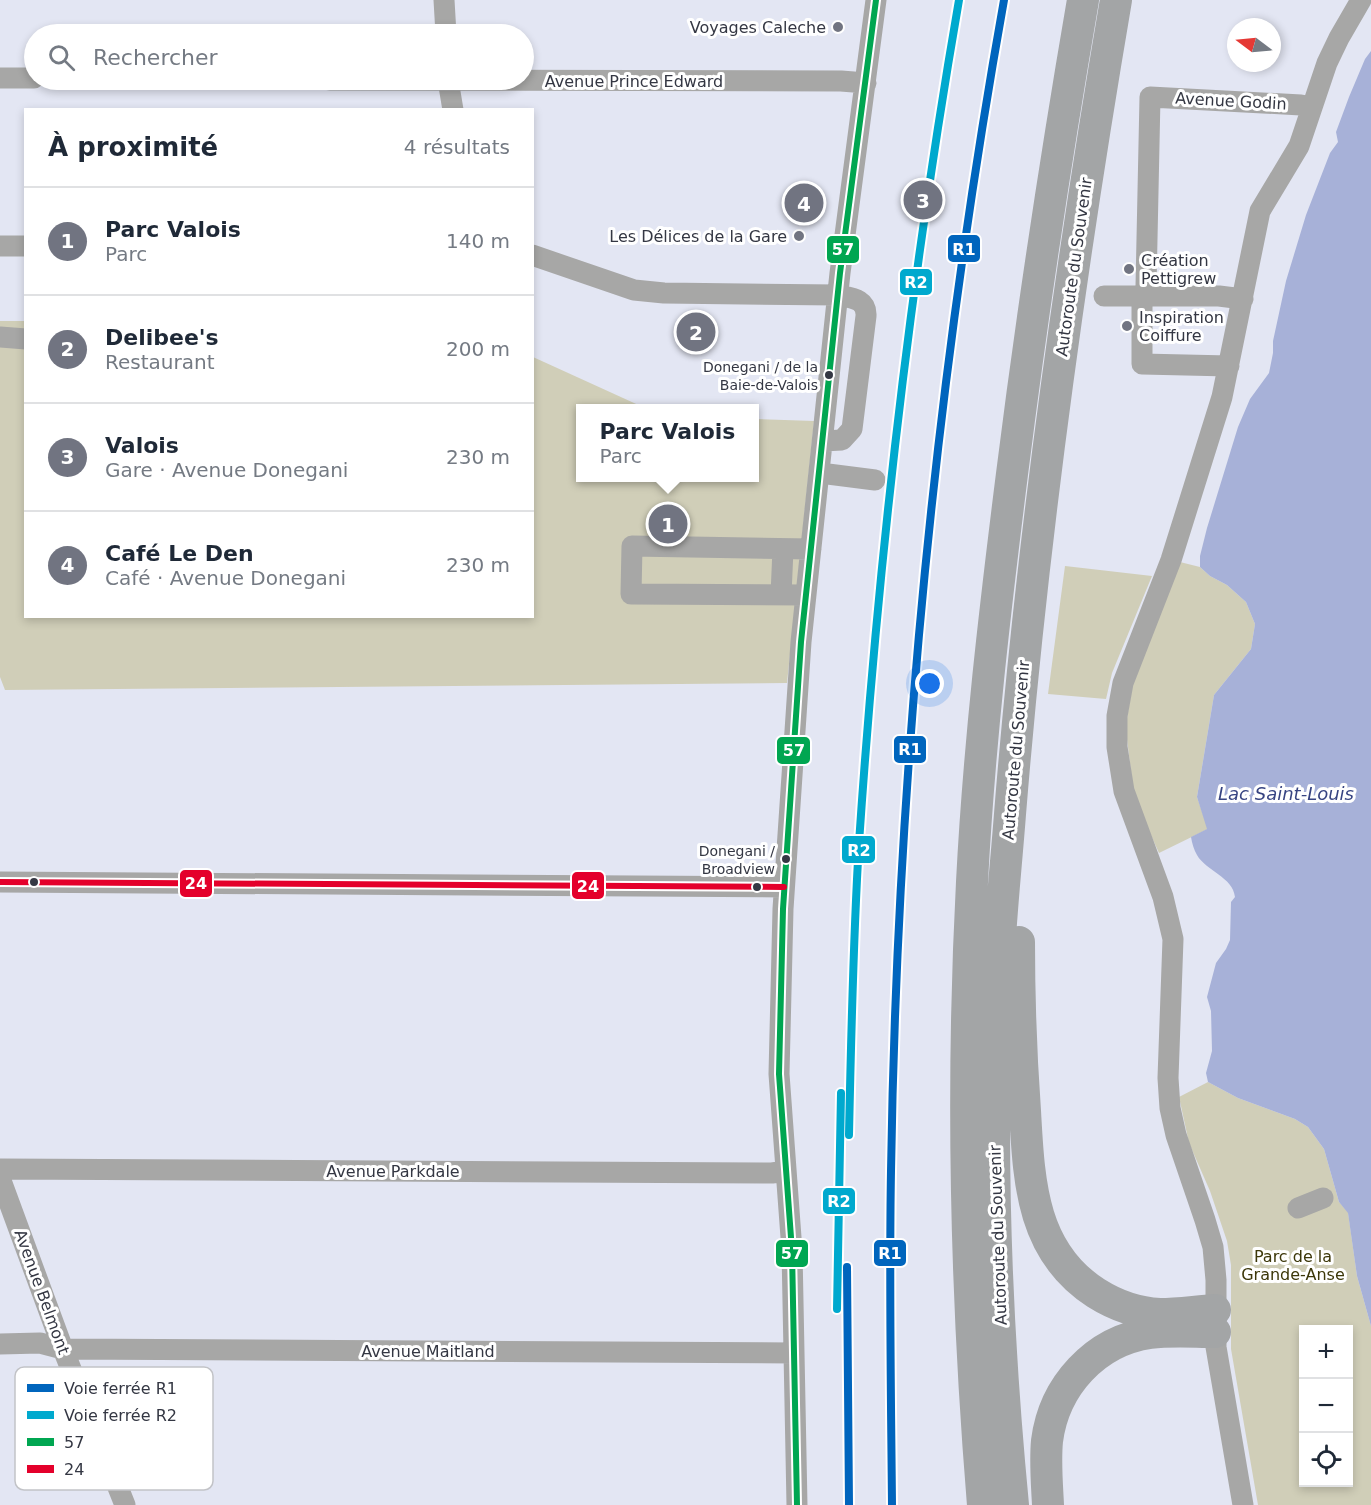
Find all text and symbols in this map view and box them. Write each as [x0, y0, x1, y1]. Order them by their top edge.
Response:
place label: Voyages Caleche [690, 18, 826, 37]
north arrow [1227, 18, 1281, 72]
marker: Voyages Caleche [831, 20, 845, 34]
search box [24, 24, 534, 90]
icon: search [45, 41, 78, 74]
text: Rechercher [93, 45, 218, 70]
street label: Avenue Prince Edward [545, 72, 723, 91]
street label: Avenue Godin [1175, 89, 1287, 113]
text: À proximité [48, 132, 218, 162]
text: 4 résultats [404, 135, 510, 159]
street label: Autoroute du Souvenir [1052, 176, 1096, 358]
pin: 3 [904, 178, 942, 222]
pin: 4 [784, 180, 824, 226]
text: Parc Valois [105, 217, 241, 242]
place label: Les Délices de la Gare [609, 227, 787, 246]
text: 1 [61, 229, 74, 253]
text: 140 m [446, 229, 510, 253]
marker: Les Délices de la Gare [792, 229, 806, 243]
line badge: R1 [947, 234, 981, 263]
line badge: 57 [826, 235, 860, 264]
text: 57 [832, 240, 854, 259]
text: R1 [952, 240, 976, 259]
text: Parc [105, 242, 147, 266]
place label: Création Pettigrew [1141, 251, 1216, 288]
marker: Création Pettigrew [1122, 262, 1136, 276]
line badge: R2 [899, 268, 933, 296]
text: R2 [904, 273, 928, 292]
place label: Inspiration Coiffure [1139, 308, 1224, 345]
pin: 2 [676, 310, 716, 354]
marker: Inspiration Coiffure [1120, 319, 1134, 333]
text: Delibee's [105, 325, 219, 350]
text: 2 [61, 337, 74, 361]
text: 200 m [446, 337, 510, 361]
text: Restaurant [105, 350, 215, 374]
place label: Donegani / de la Baie-de-Valois [703, 359, 818, 393]
marker: Donegani / de la Baie-de-Valois [823, 369, 835, 381]
popup [576, 404, 759, 482]
text: Parc Valois [600, 419, 735, 444]
text: Valois [105, 433, 179, 458]
text: Parc [600, 444, 642, 468]
text: 3 [61, 445, 74, 469]
text: 230 m [446, 445, 510, 469]
text: Gare · Avenue Donegani [105, 458, 348, 482]
pin: 1 [648, 502, 688, 546]
text: Café Le Den [105, 541, 254, 566]
text: 4 [61, 553, 74, 577]
text: 230 m [446, 553, 510, 577]
text: Café · Avenue Donegani [105, 566, 346, 590]
street label: Autoroute du Souvenir [999, 659, 1033, 841]
your location [915, 669, 944, 698]
line badge: R1 [893, 735, 927, 764]
line badge: 57 [776, 736, 811, 765]
text: R1 [898, 740, 922, 759]
text: 57 [783, 741, 805, 760]
water label: Lac Saint-Louis [1218, 783, 1354, 804]
line badge: R2 [841, 835, 876, 864]
text: R2 [847, 841, 871, 860]
place label: Donegani / Broadview [699, 843, 775, 877]
marker: Donegani / Broadview [780, 853, 792, 865]
line badge: 24 [179, 869, 213, 898]
line badge: 24 [571, 871, 605, 900]
text: 24 [185, 874, 207, 893]
unlabelled marker [28, 876, 40, 888]
text: 24 [577, 877, 599, 896]
unlabelled marker [751, 881, 763, 893]
street label: Autoroute du Souvenir [985, 1144, 1011, 1326]
street label: Avenue Parkdale [326, 1162, 460, 1181]
line badge: R2 [822, 1187, 856, 1215]
text: R2 [827, 1192, 851, 1211]
street label: Avenue Belmont [11, 1227, 73, 1357]
line badge: 57 [775, 1239, 809, 1268]
line badge: R1 [873, 1239, 907, 1267]
text: 57 [781, 1244, 803, 1263]
text: R1 [878, 1244, 902, 1263]
park label: Parc de la Grande-Anse [1241, 1247, 1345, 1284]
map controls [1299, 1325, 1353, 1487]
button: + [1299, 1325, 1353, 1379]
street label: Avenue Maitland [361, 1342, 495, 1361]
legend [15, 1367, 213, 1490]
text: Voie ferrée R1 [64, 1379, 177, 1398]
button: − [1299, 1379, 1353, 1433]
text: Voie ferrée R2 [64, 1406, 177, 1425]
text: 57 [64, 1433, 84, 1452]
button: locate [1299, 1433, 1353, 1487]
text: 24 [64, 1460, 84, 1479]

